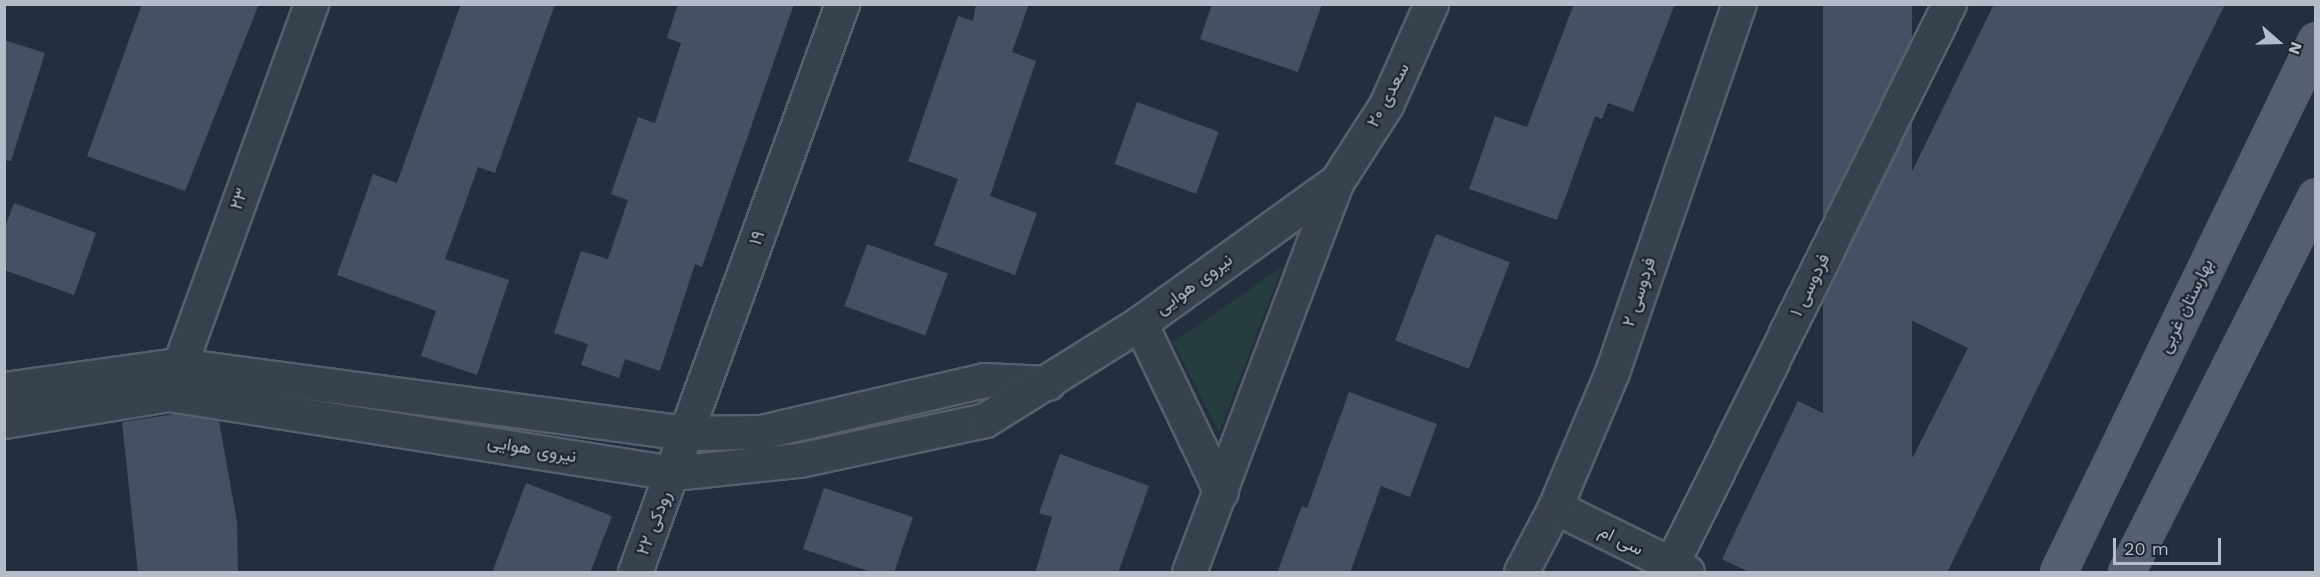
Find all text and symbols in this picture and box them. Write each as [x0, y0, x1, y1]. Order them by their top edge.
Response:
north arrow [2248, 12, 2308, 72]
text: N [2284, 39, 2306, 57]
street label: سعدی ۲۰ [1362, 59, 1414, 131]
street label: ۲۳ [225, 185, 253, 213]
street label: ۱۹ [744, 228, 770, 248]
street label: نیروی هوایی [1151, 249, 1237, 319]
street label: فردوسی ۱ [1785, 250, 1835, 320]
street label: فردوسی ۲ [1618, 255, 1660, 329]
street label: بهارستان غربی [2154, 255, 2218, 357]
street label: نیروی هوایی [486, 431, 578, 467]
street label: رودکی ۲۲ [632, 488, 676, 558]
street label: سی ام [1595, 520, 1647, 560]
scale bar [2116, 526, 2224, 564]
text: 20 m [2124, 538, 2169, 559]

